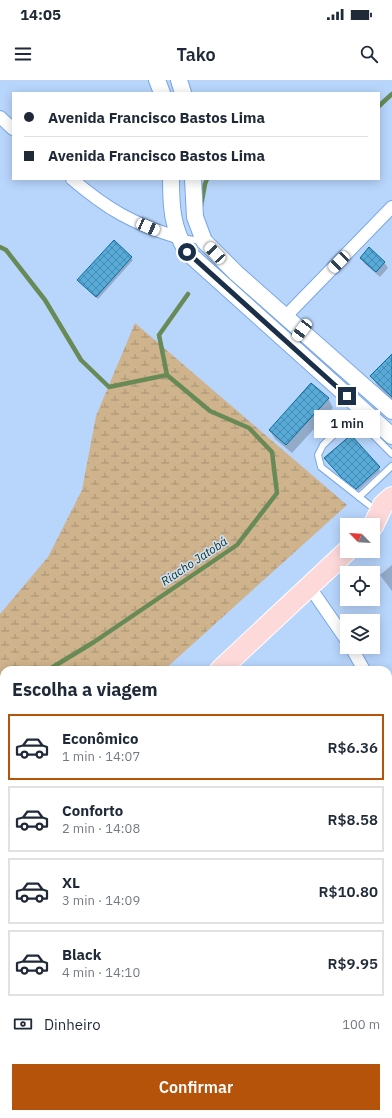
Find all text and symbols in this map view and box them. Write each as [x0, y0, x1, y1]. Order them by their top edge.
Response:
text: 14:05 [20, 5, 61, 24]
icon: menu [12, 43, 34, 65]
text: Tako [176, 43, 216, 66]
icon: search [358, 43, 380, 65]
text: Avenida Francisco Bastos Lima [48, 108, 265, 127]
text: Avenida Francisco Bastos Lima [48, 146, 265, 165]
car [135, 217, 161, 237]
car [202, 240, 228, 266]
route start [178, 243, 196, 261]
car [326, 249, 352, 275]
car [290, 317, 314, 343]
route end [338, 387, 356, 405]
callout: 1 min [314, 410, 380, 438]
text: 1 min [330, 415, 364, 432]
north arrow [340, 518, 380, 558]
map controls [340, 518, 380, 654]
water label: Riacho Jatobá [158, 533, 230, 589]
button: locate [340, 566, 380, 606]
button: layers [340, 614, 380, 654]
text: Escolha a viagem [12, 678, 158, 701]
icon: car [14, 729, 50, 765]
text: Econômico [62, 729, 138, 748]
text: R$6.36 [328, 738, 378, 757]
text: 1 min · 14:07 [62, 748, 140, 765]
icon: car [14, 801, 50, 837]
text: Conforto [62, 801, 123, 820]
text: R$8.58 [328, 810, 378, 829]
text: 2 min · 14:08 [62, 820, 140, 837]
icon: car [14, 873, 50, 909]
text: XL [62, 873, 80, 892]
text: R$10.80 [319, 882, 378, 901]
text: 3 min · 14:09 [62, 892, 140, 909]
icon: car [14, 945, 50, 981]
text: Black [62, 945, 102, 964]
text: R$9.95 [328, 954, 378, 973]
text: 4 min · 14:10 [62, 964, 140, 981]
icon: cash [12, 1013, 34, 1035]
text: Dinheiro [44, 1015, 101, 1034]
text: 100 m [342, 1016, 380, 1033]
button: Confirmar [12, 1064, 380, 1110]

